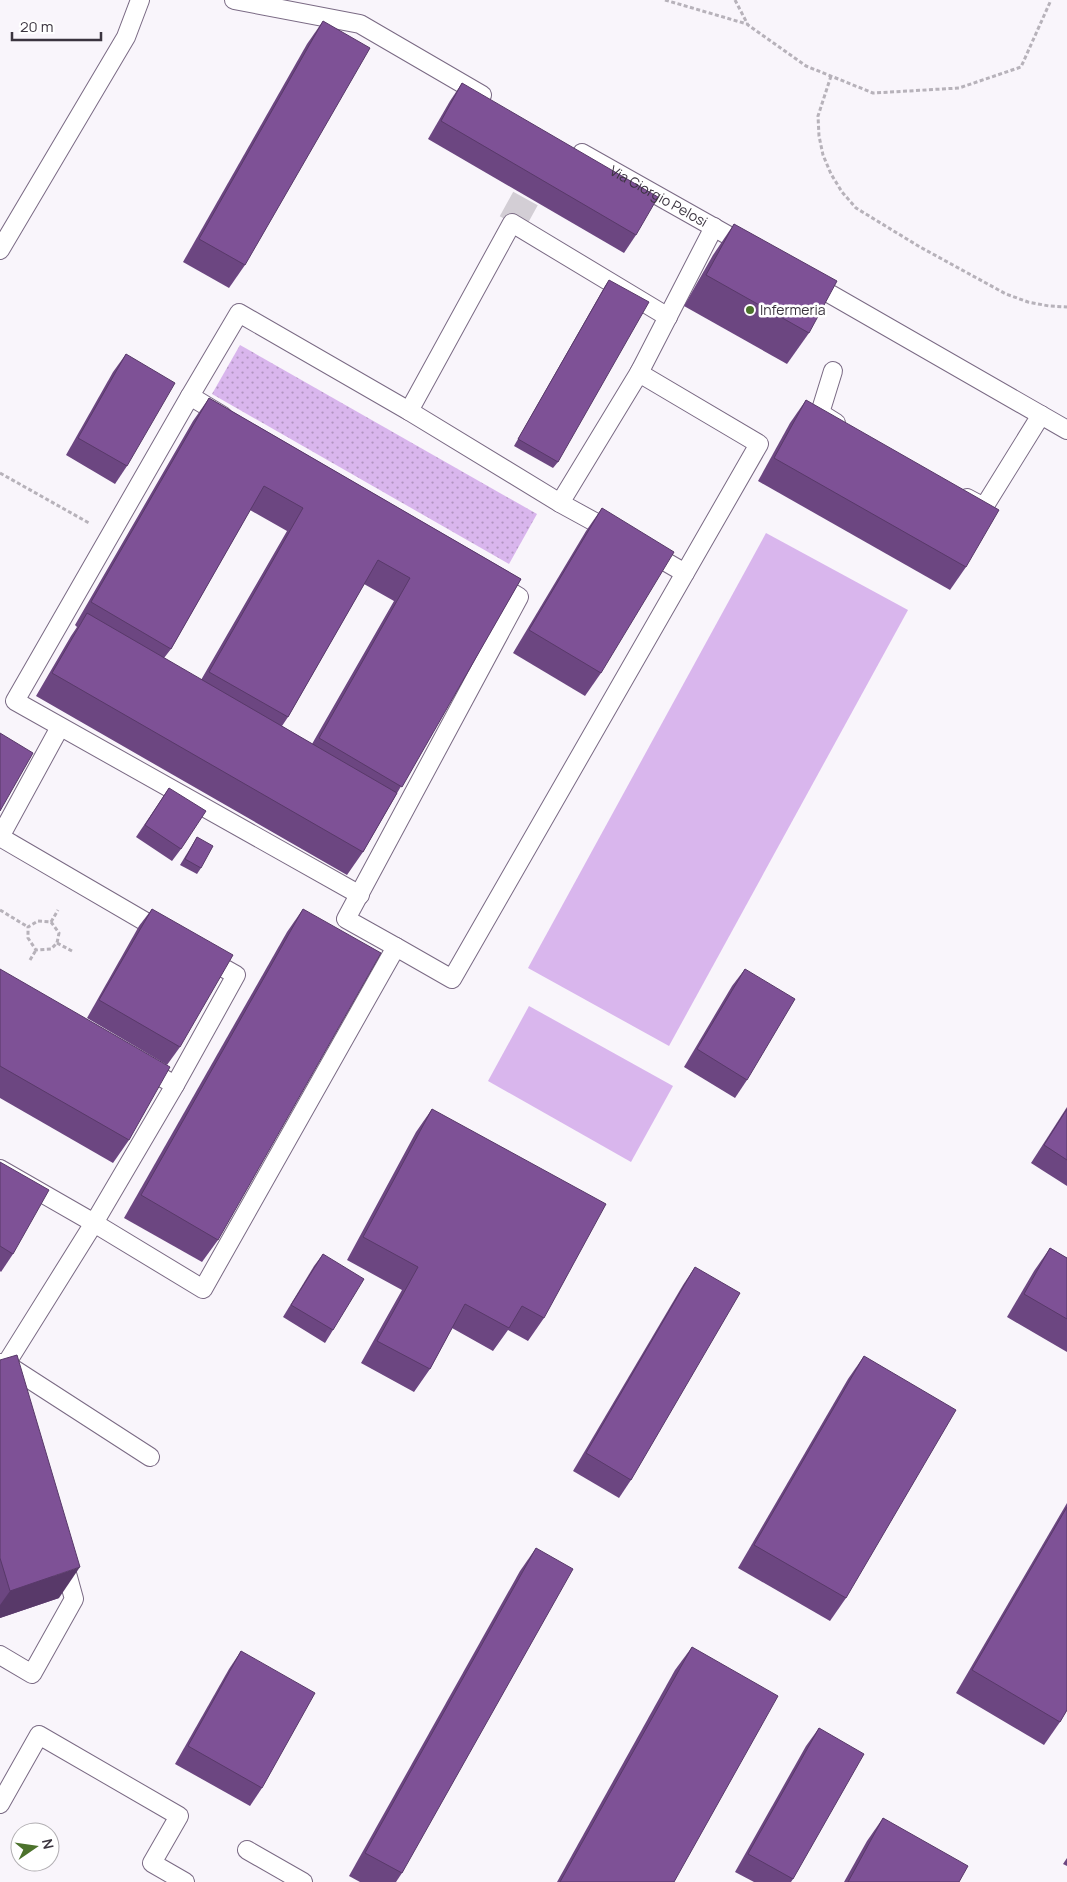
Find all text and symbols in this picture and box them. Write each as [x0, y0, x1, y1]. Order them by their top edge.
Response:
scale bar [12, 10, 101, 42]
text: 20 m [20, 16, 53, 37]
street label: Via Giorgio Pelosi [606, 161, 711, 231]
place label: Infermeria [760, 300, 826, 319]
marker: Infermeria [744, 304, 756, 316]
north arrow [10, 1822, 60, 1872]
text: N [38, 1837, 59, 1851]

